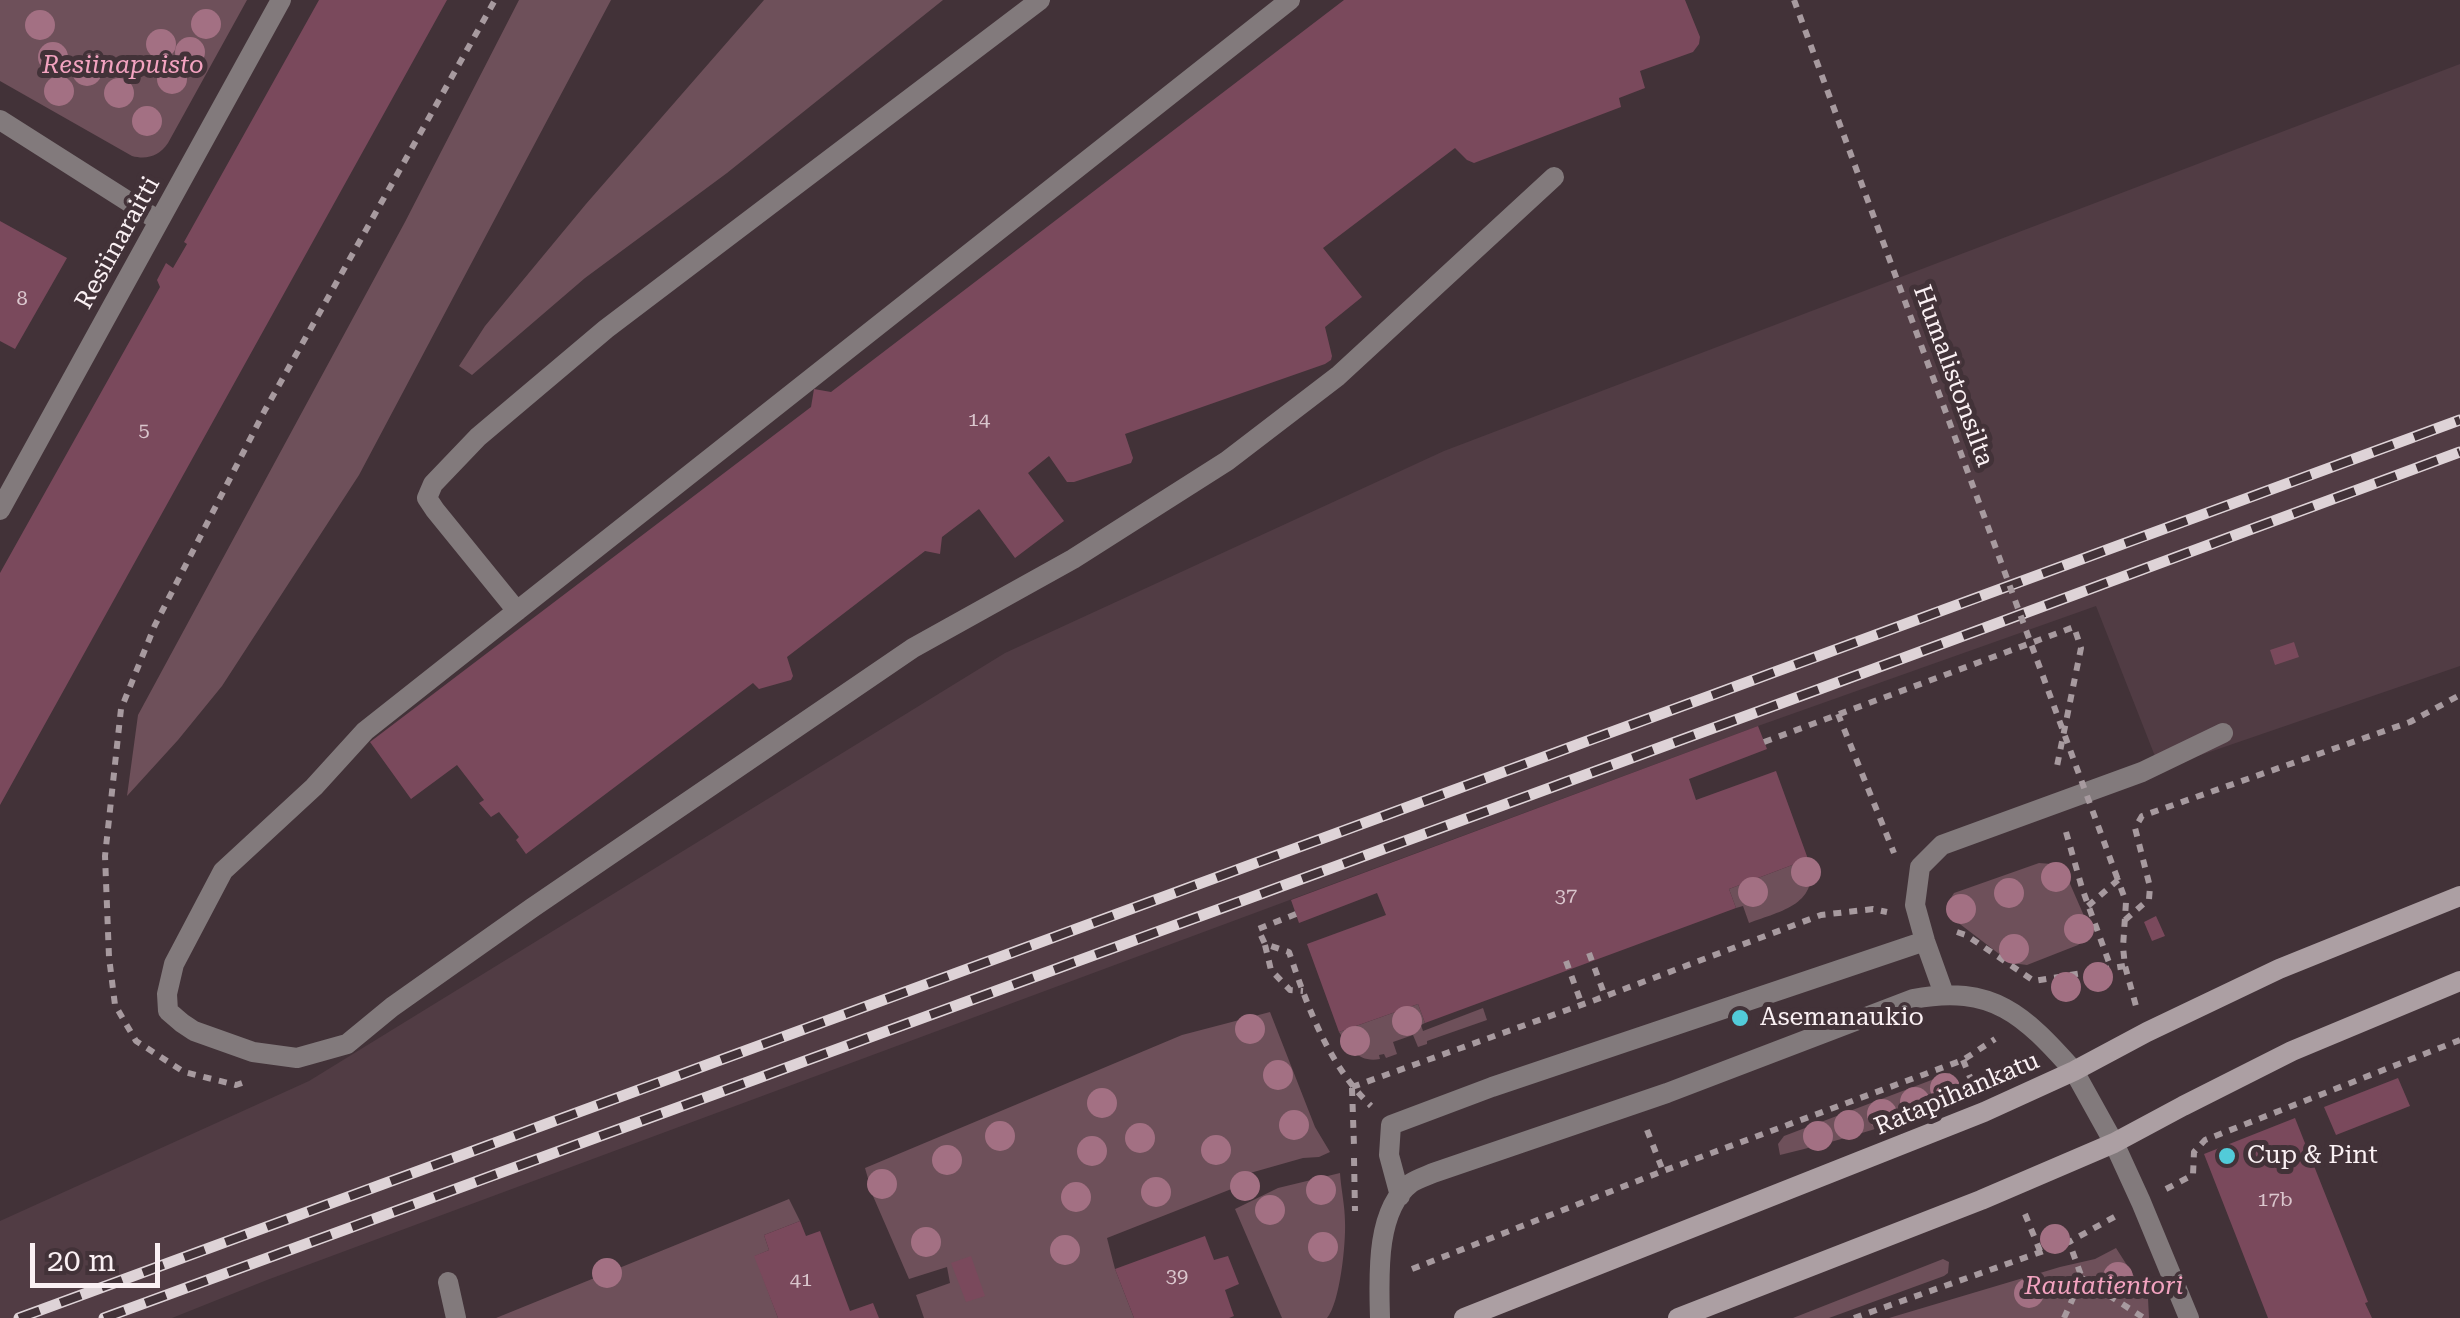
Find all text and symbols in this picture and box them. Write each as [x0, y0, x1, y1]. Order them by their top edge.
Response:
park label: Resiinapuisto [42, 51, 204, 81]
street label: Resiinaraitti [69, 172, 167, 314]
street label: Humalistonsilta [1906, 281, 2000, 471]
house number: 8 [16, 287, 28, 311]
house number: 14 [968, 408, 990, 432]
house number: 5 [138, 418, 150, 442]
house number: 37 [1555, 884, 1577, 908]
place label: Asemanaukio [1760, 1003, 1924, 1033]
marker: Asemanaukio [1729, 1007, 1751, 1029]
street label: Ratapihankatu [1870, 1046, 2044, 1142]
place label: Cup & Pint [2247, 1141, 2378, 1171]
marker: Cup & Pint [2216, 1145, 2238, 1167]
house number: 17b [2257, 1188, 2293, 1212]
scale bar [35, 1223, 165, 1285]
text: 20 m [47, 1243, 116, 1278]
house number: 39 [1166, 1264, 1188, 1288]
house number: 41 [790, 1268, 812, 1292]
park label: Rautatientori [2025, 1272, 2183, 1302]

